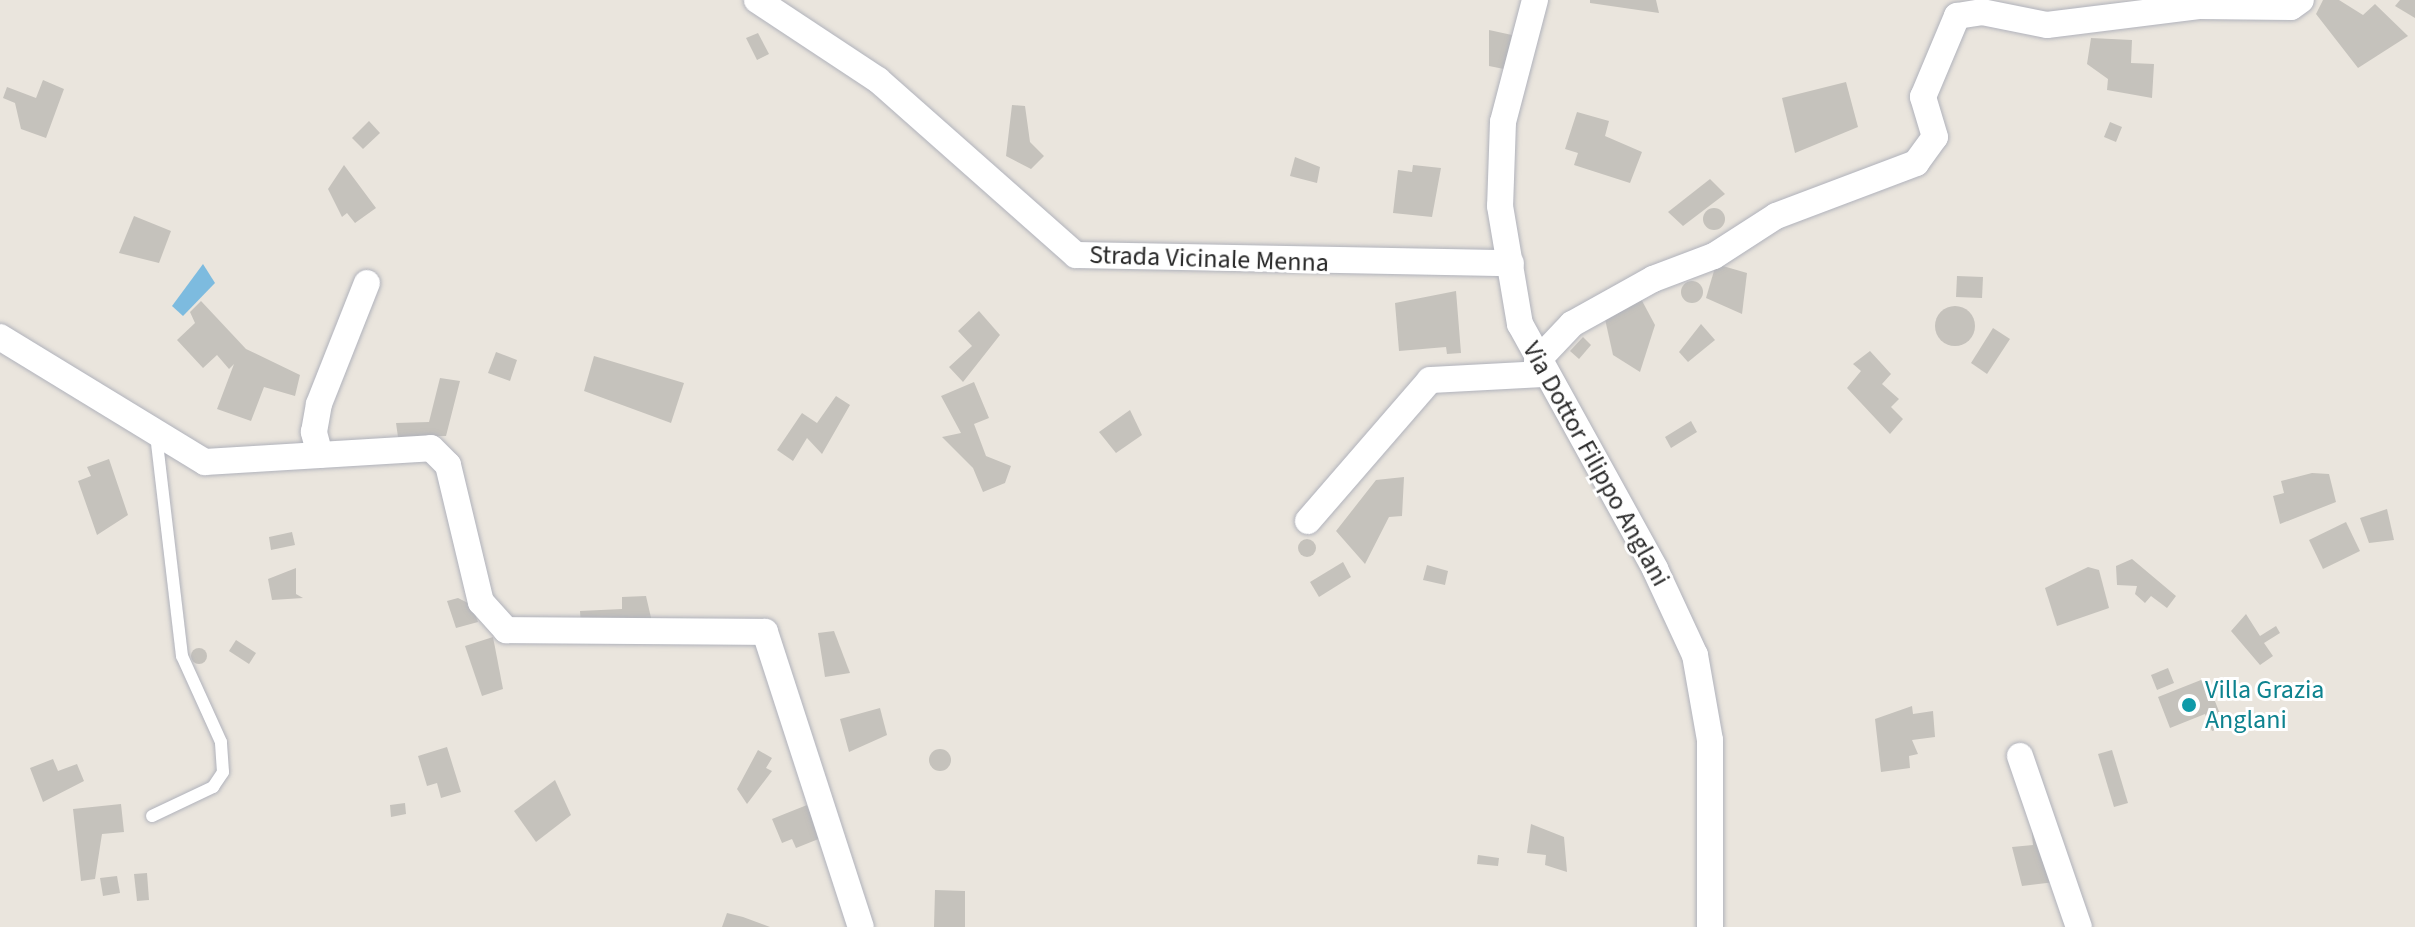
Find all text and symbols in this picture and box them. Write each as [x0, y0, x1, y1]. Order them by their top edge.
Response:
street label: Strada Vicinale Menna [1089, 239, 1329, 279]
street label: Via Dottor Filippo Anglani [1516, 336, 1676, 592]
place label: Villa Grazia Anglani [2205, 674, 2324, 736]
marker: Villa Grazia Anglani [2180, 696, 2198, 714]

